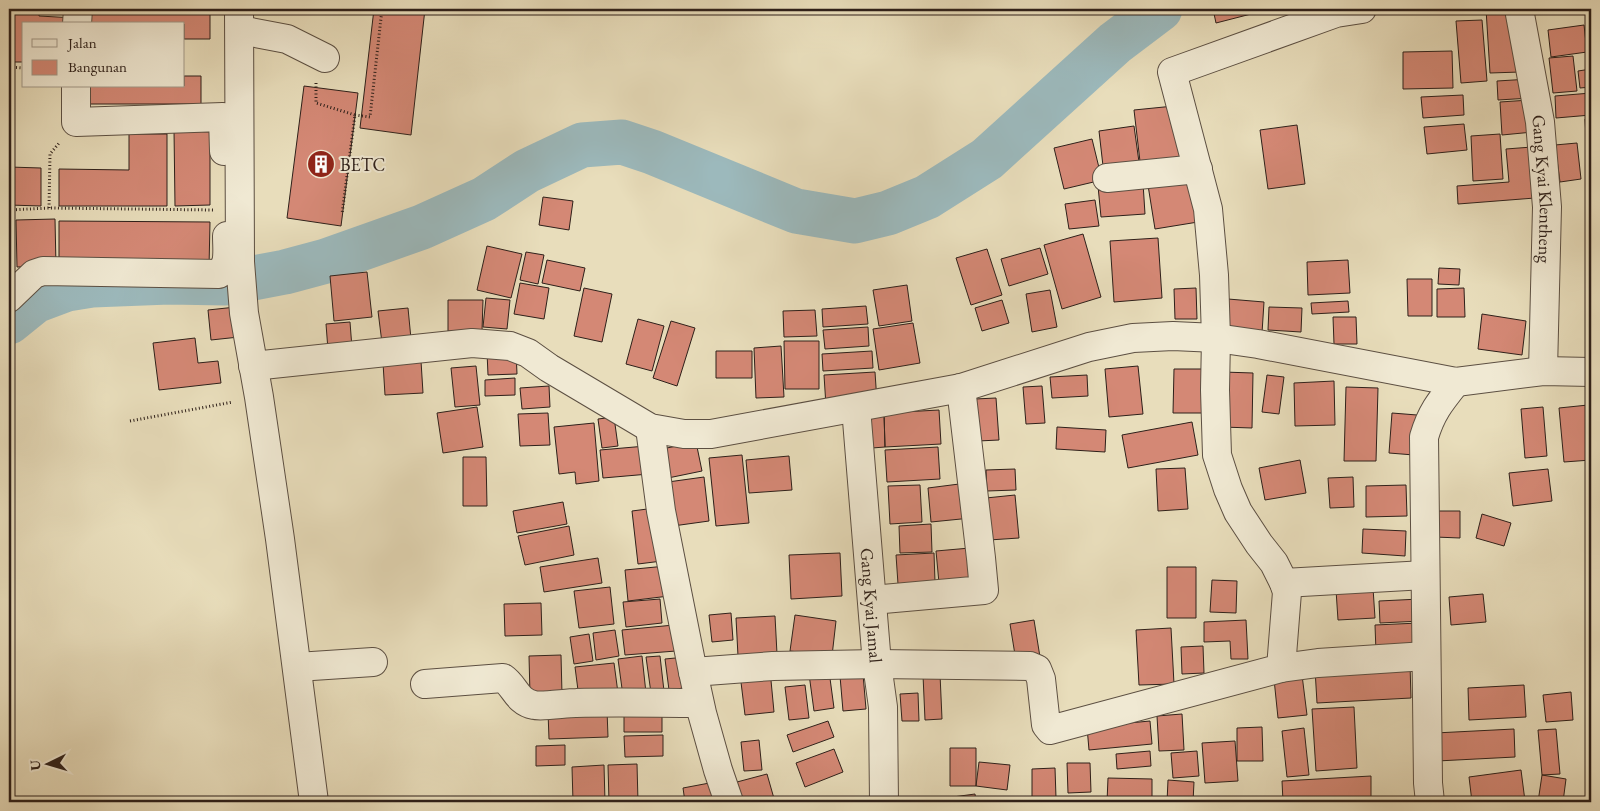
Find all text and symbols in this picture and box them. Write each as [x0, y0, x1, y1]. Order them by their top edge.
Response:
legend [22, 22, 185, 88]
text: Jalan [66, 33, 97, 52]
text: Bangunan [68, 57, 127, 76]
street label: Gang Kyai Klentheng [1527, 113, 1558, 264]
building icon: BETC [306, 149, 336, 179]
place label: BETC [340, 153, 385, 176]
street label: Gang Kyai Jamal [856, 547, 888, 664]
north arrow [22, 738, 72, 788]
text: U [26, 759, 44, 771]

